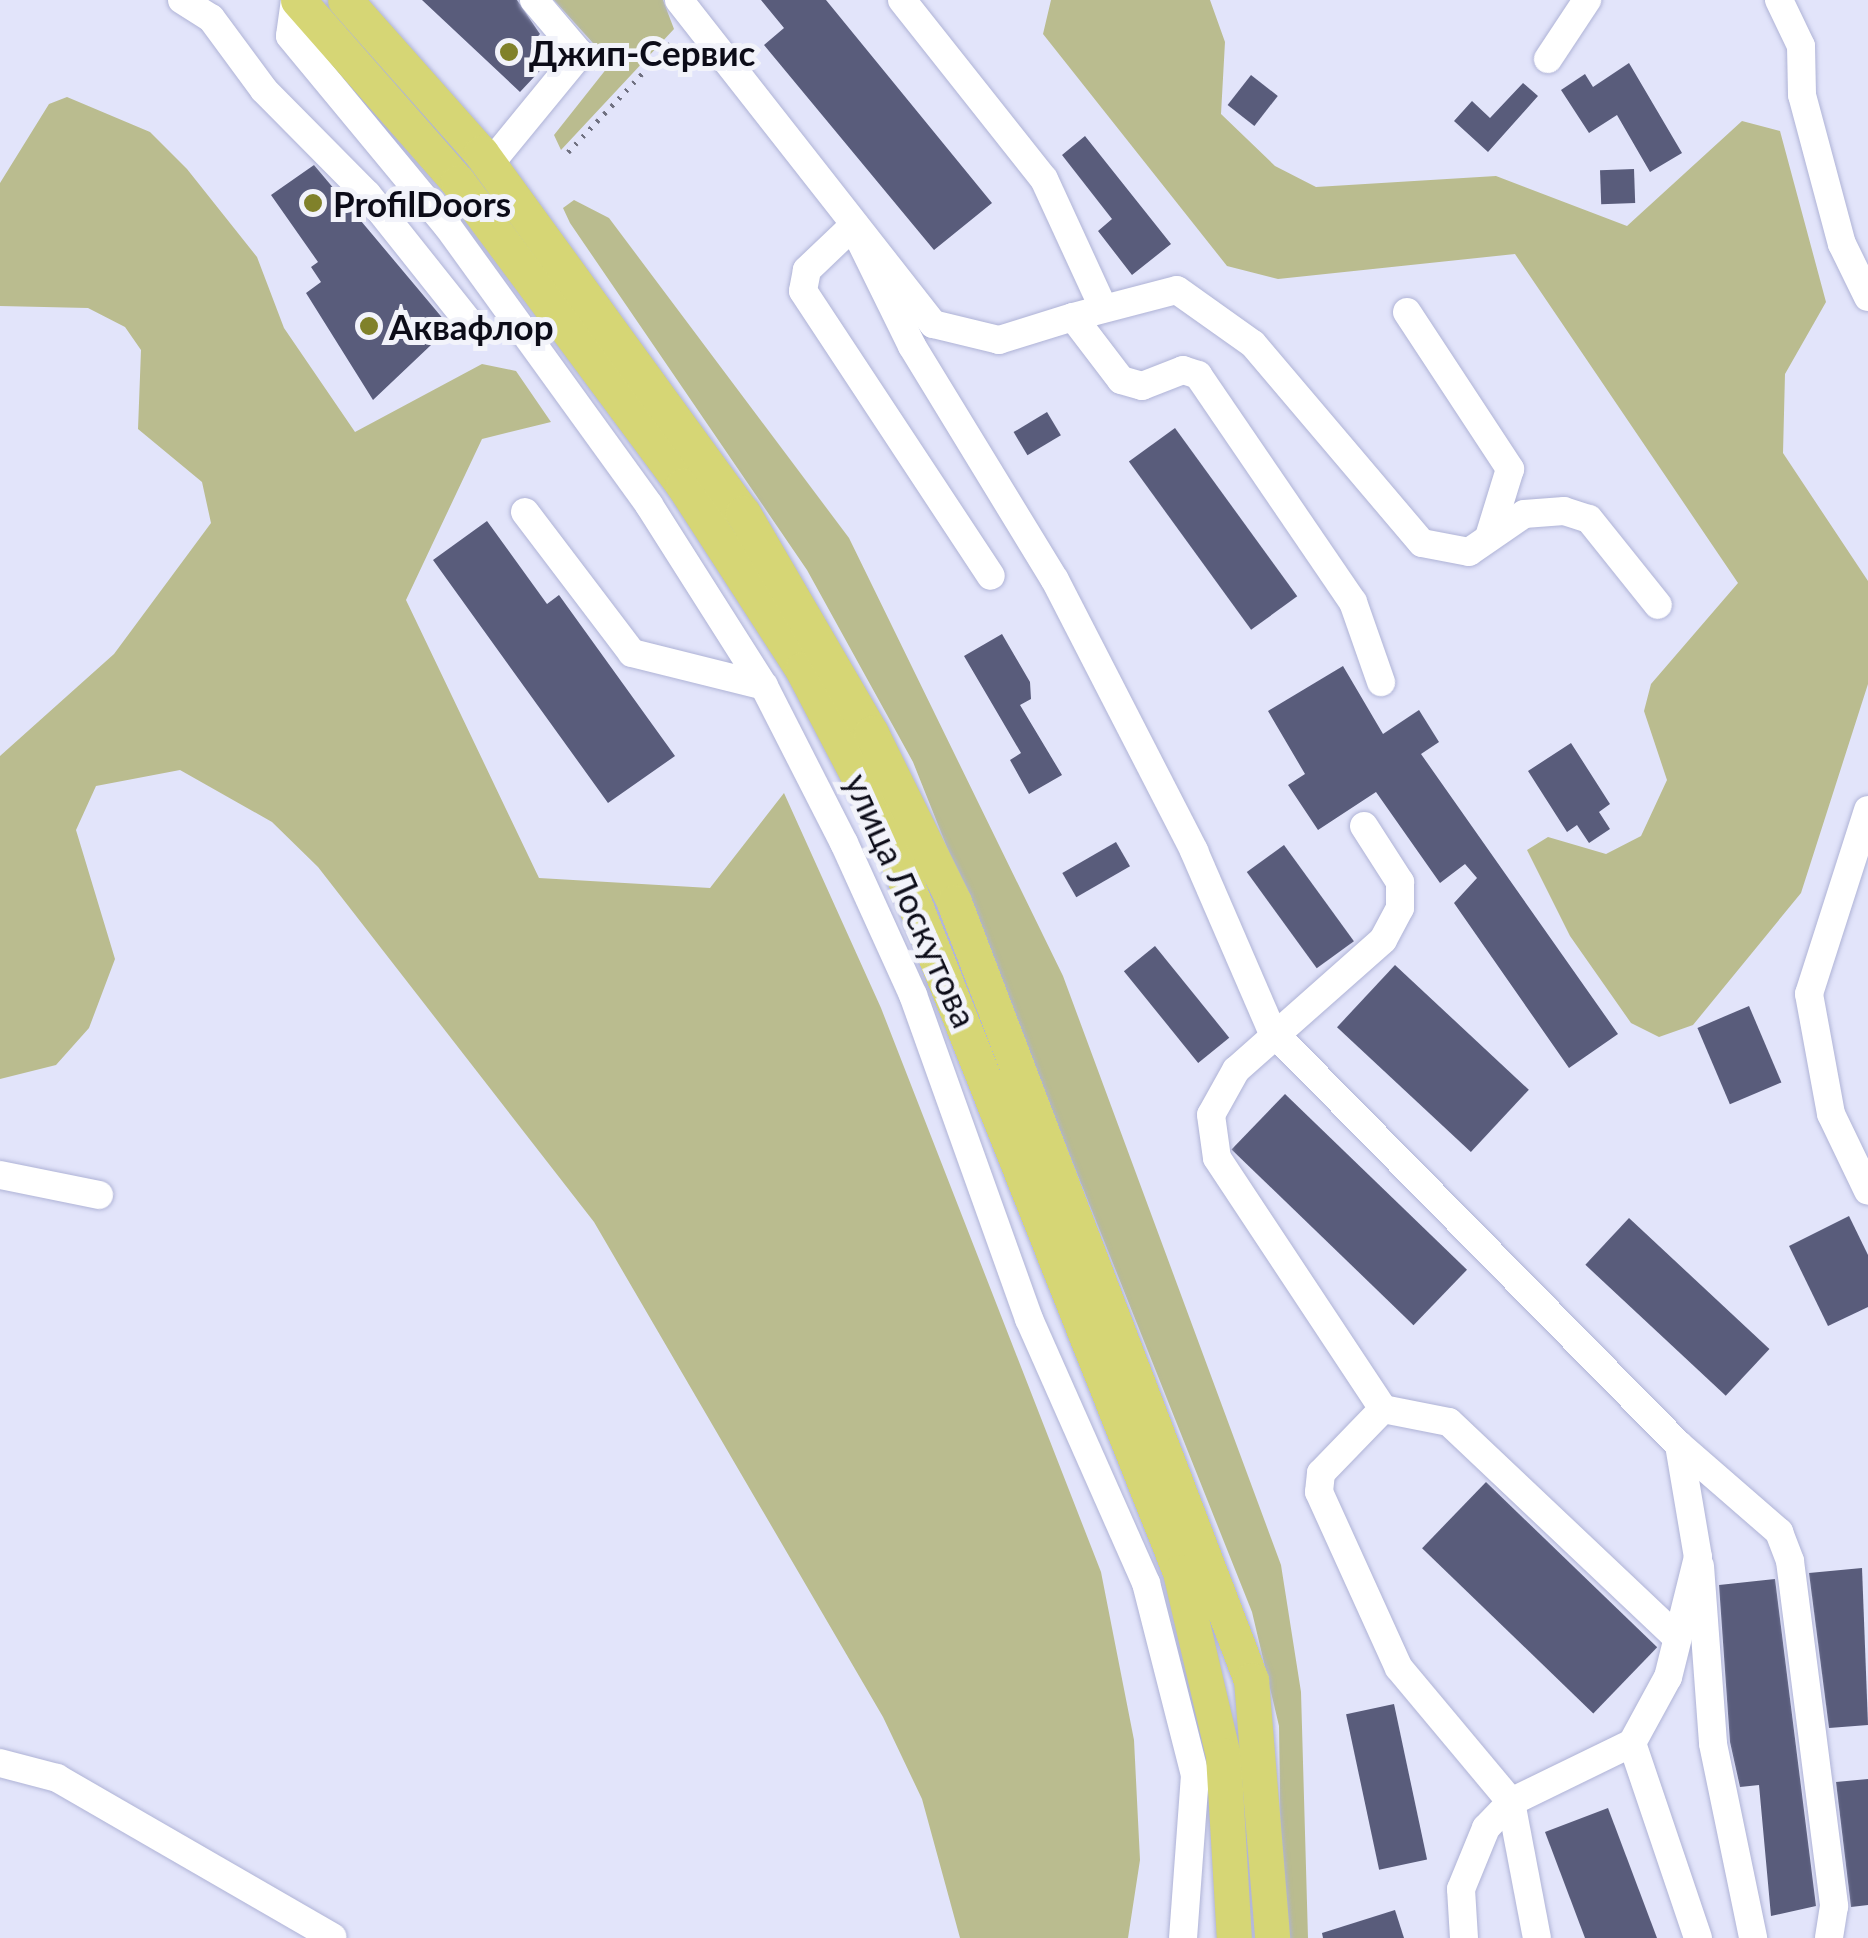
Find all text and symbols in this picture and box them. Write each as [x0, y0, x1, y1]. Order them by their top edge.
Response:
place label: Джип-Сервис [529, 31, 755, 73]
marker: Джип-Сервис [498, 41, 520, 63]
place label: ProfilDoors [333, 182, 511, 224]
marker: ProfilDoors [302, 192, 324, 214]
place label: Аквафлор [389, 305, 554, 347]
marker: Аквафлор [358, 315, 380, 337]
street label: улица Лоскутова [837, 766, 987, 1034]

